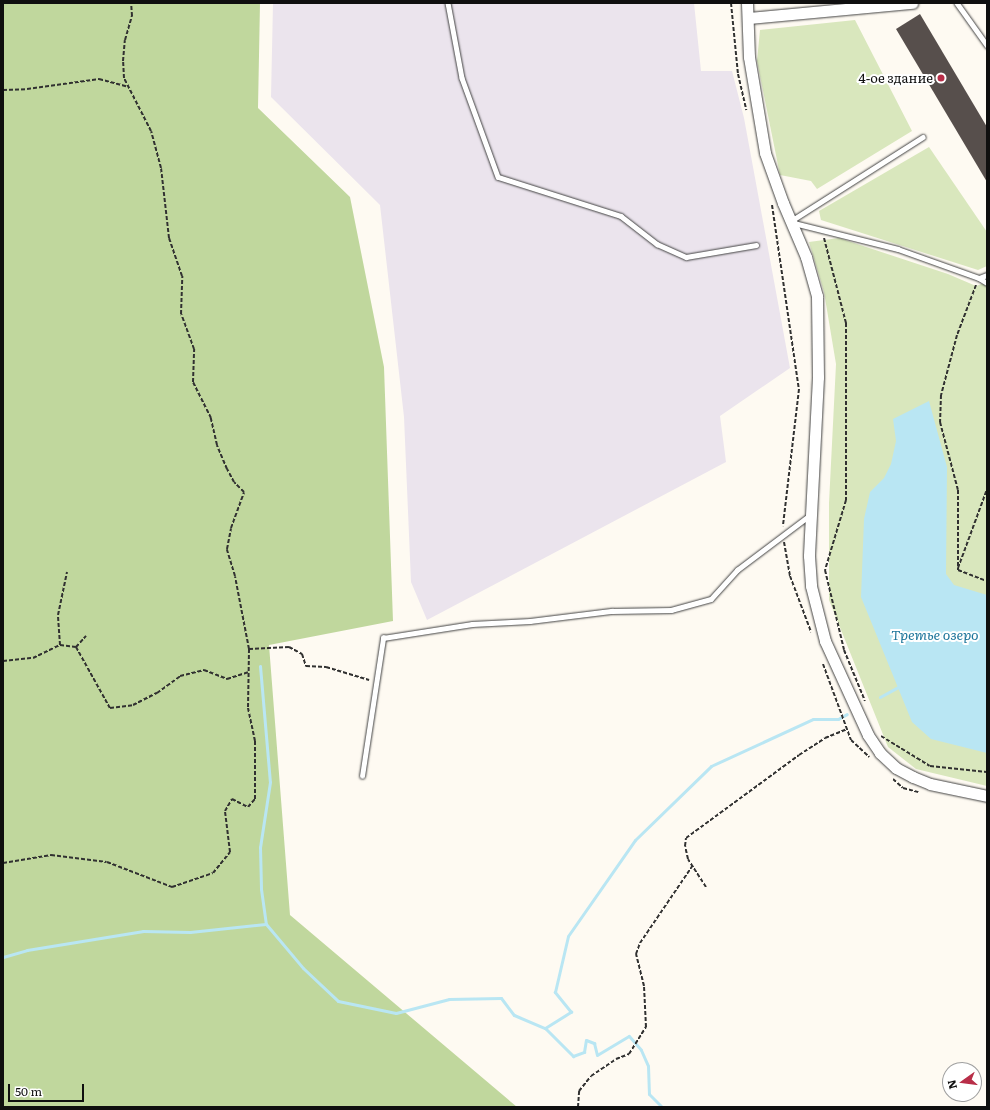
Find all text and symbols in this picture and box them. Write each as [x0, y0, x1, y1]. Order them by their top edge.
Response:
place label: 4-ое здание [859, 70, 933, 86]
marker: 4-ое здание [936, 73, 946, 83]
water label: Третье озеро [891, 626, 979, 642]
north arrow [942, 1062, 982, 1102]
scale bar [10, 1076, 86, 1102]
text: N [942, 1078, 960, 1091]
text: 50 m [15, 1082, 42, 1100]

